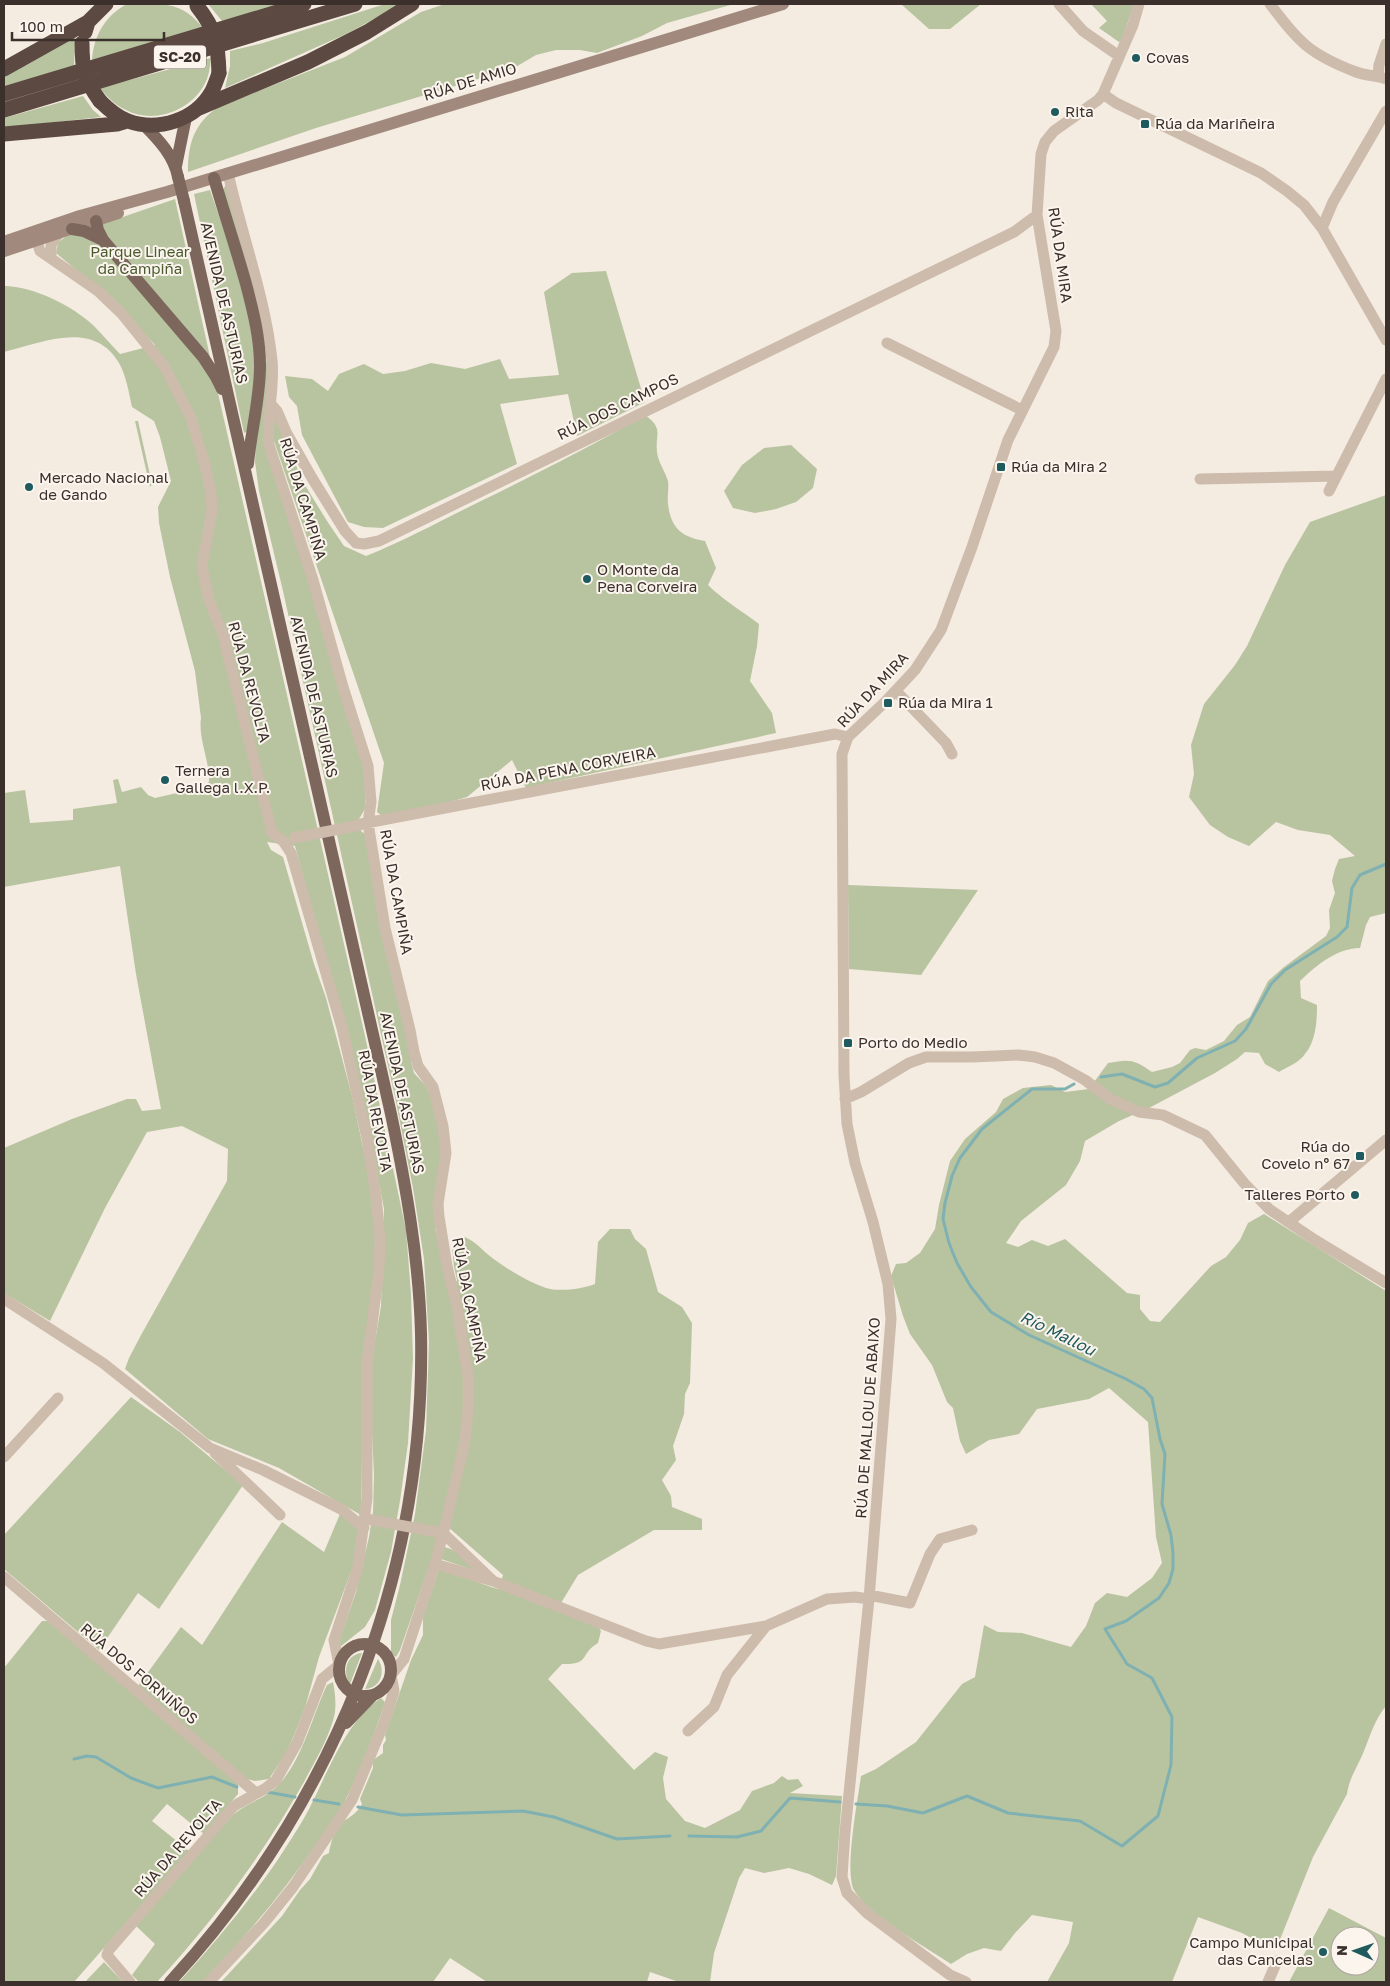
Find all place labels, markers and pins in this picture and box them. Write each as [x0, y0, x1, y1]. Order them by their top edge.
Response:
place label: Covas [1146, 48, 1189, 66]
marker: Covas [1130, 52, 1142, 64]
place label: Rita [1065, 102, 1094, 120]
marker: Rita [1049, 106, 1061, 118]
place label: Rúa da Mariñeira [1155, 114, 1275, 132]
marker: Rúa da Mariñeira [1139, 118, 1151, 130]
place label: Rúa da Mira 2 [1011, 457, 1107, 475]
marker: Rúa da Mira 2 [995, 461, 1007, 473]
place label: Mercado Nacional de Gando [39, 468, 169, 503]
marker: Mercado Nacional de Gando [23, 481, 35, 493]
place label: O Monte da Pena Corveira [597, 560, 697, 595]
marker: O Monte da Pena Corveira [581, 573, 593, 585]
place label: Rúa da Mira 1 [898, 693, 993, 711]
marker: Rúa da Mira 1 [882, 697, 894, 709]
place label: Ternera Gallega l.X.P. [175, 761, 270, 796]
marker: Ternera Gallega l.X.P. [159, 774, 171, 786]
place label: Porto do Medio [858, 1033, 967, 1051]
marker: Porto do Medio [842, 1037, 854, 1049]
place label: Rúa do Covelo nº 67 [1261, 1137, 1350, 1172]
marker: Rúa do Covelo nº 67 [1354, 1150, 1366, 1162]
place label: Talleres Porto [1244, 1185, 1345, 1203]
marker: Talleres Porto [1349, 1189, 1361, 1201]
place label: Campo Municipal das Cancelas [1189, 1933, 1313, 1968]
marker: Campo Municipal das Cancelas [1317, 1946, 1329, 1958]

